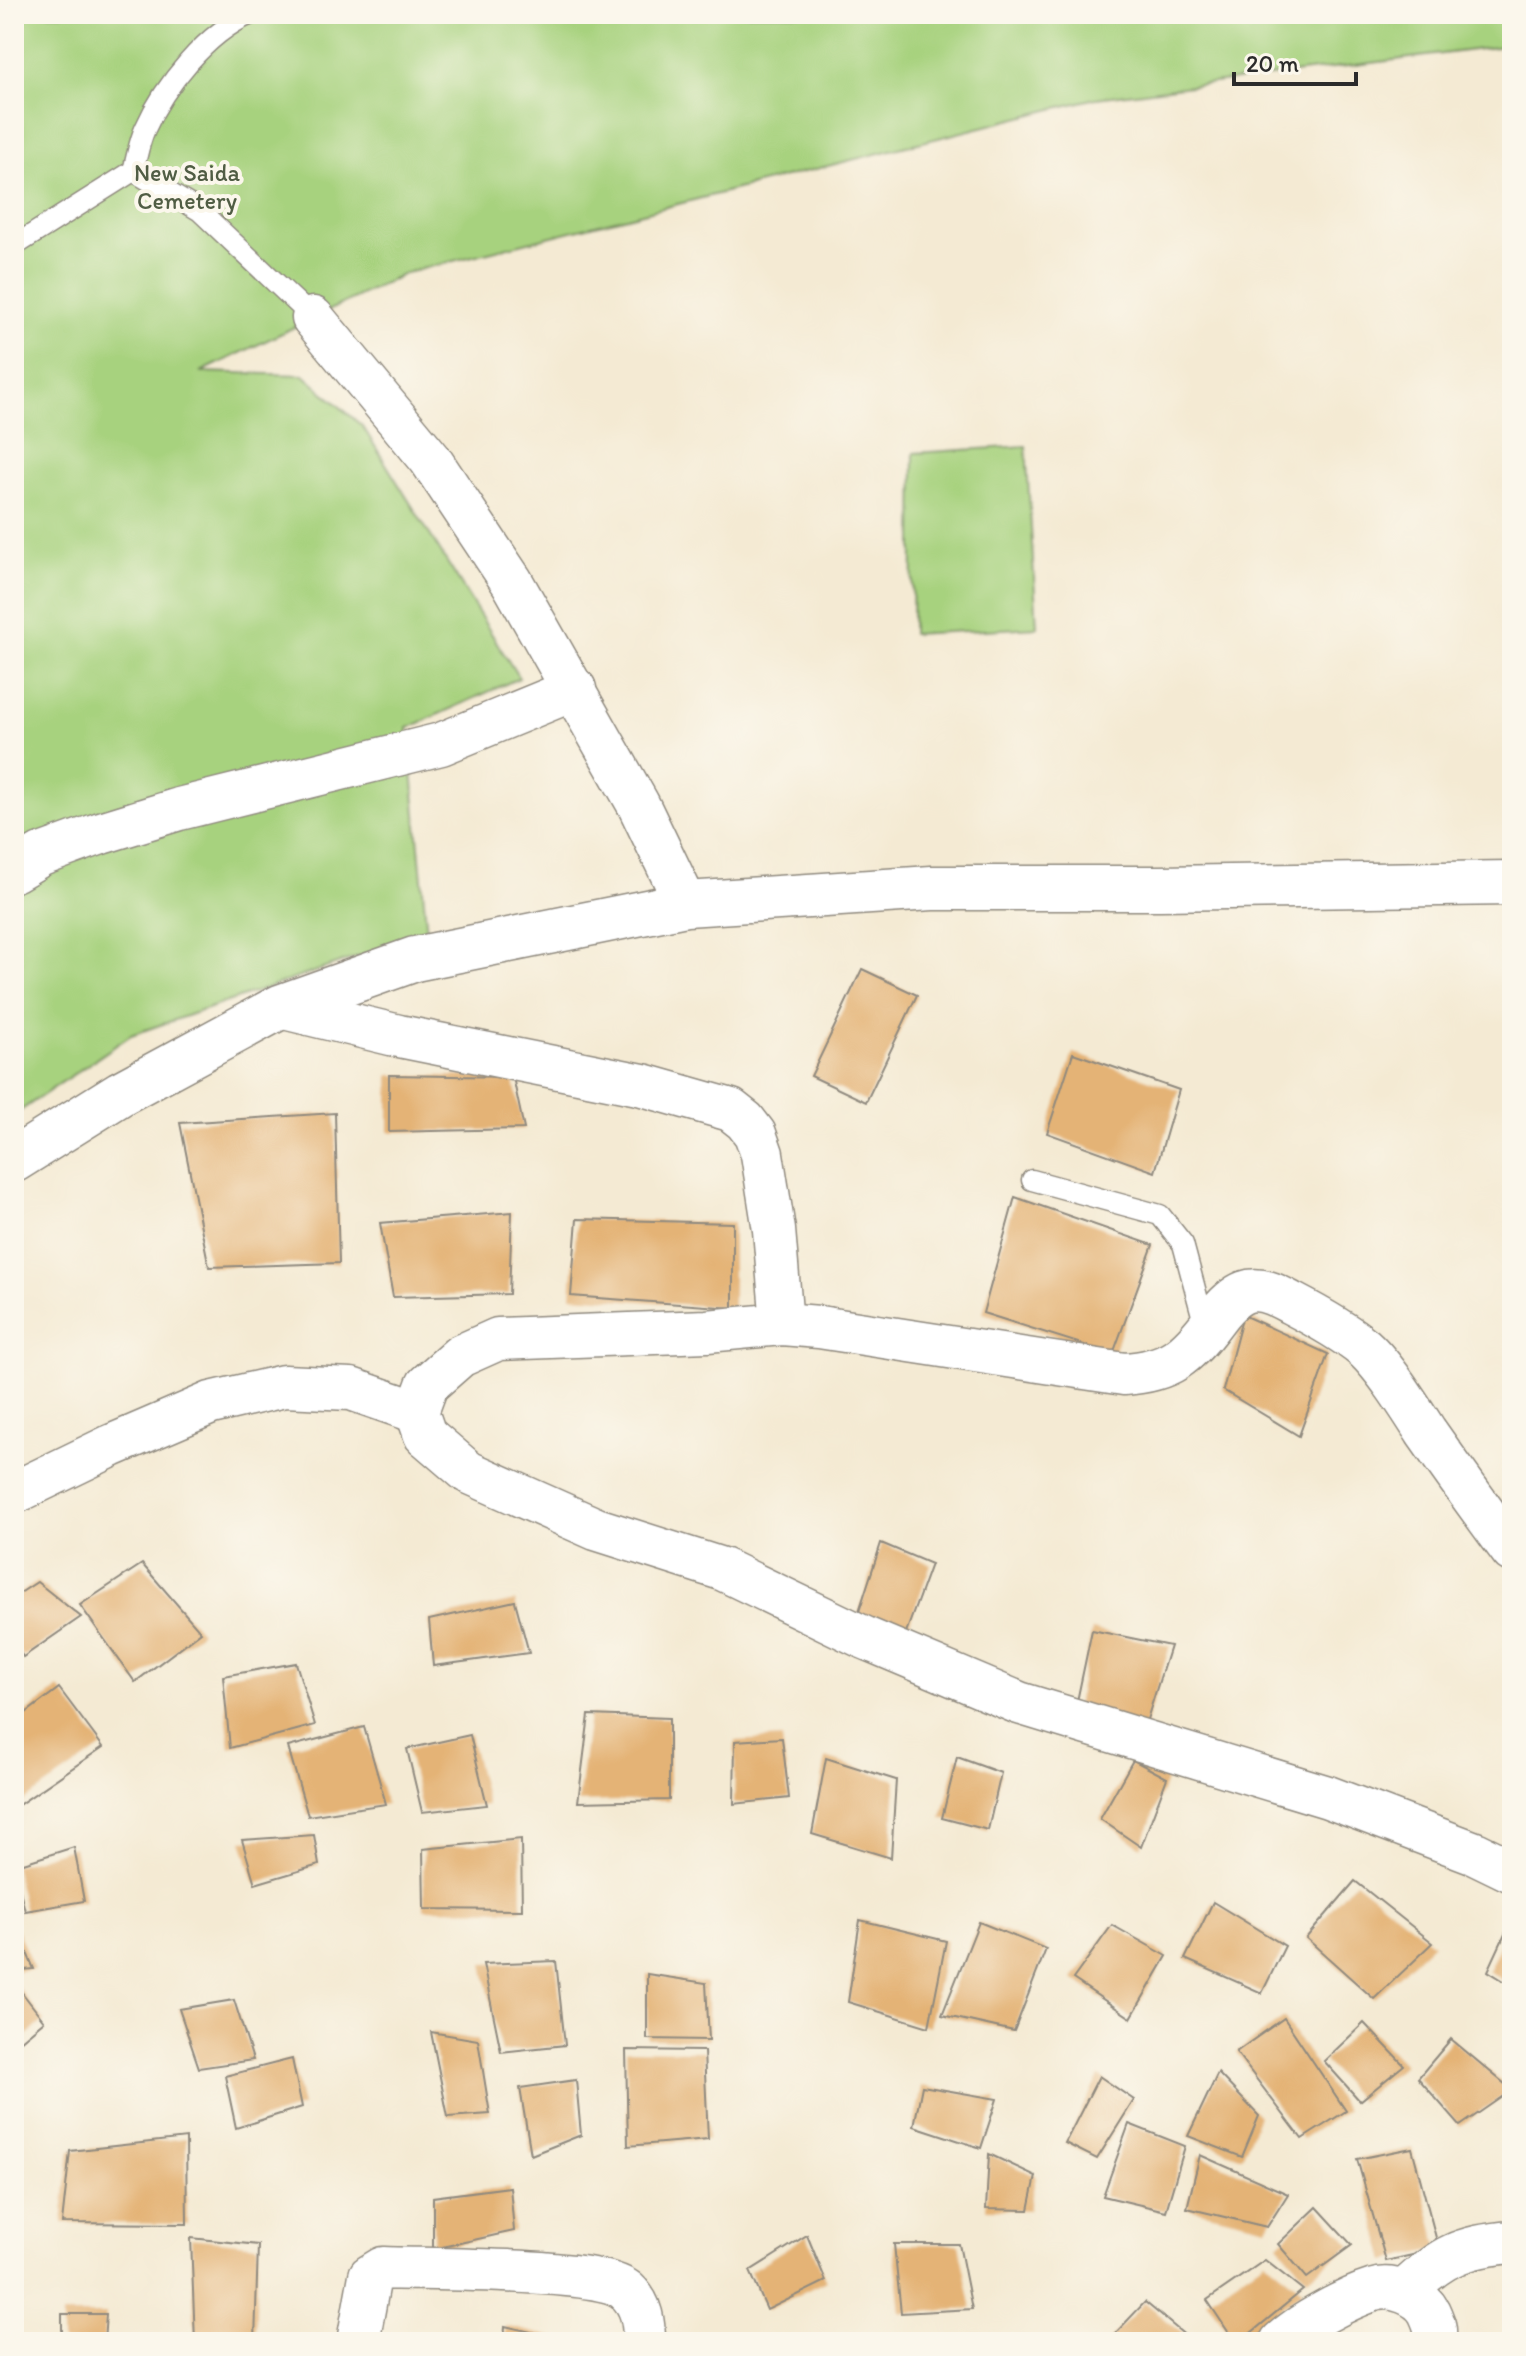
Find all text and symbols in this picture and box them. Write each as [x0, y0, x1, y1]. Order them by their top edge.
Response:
scale bar [1234, 36, 1356, 86]
text: 20 m [1246, 49, 1299, 78]
park label: New Saida Cemetery [134, 158, 241, 215]

